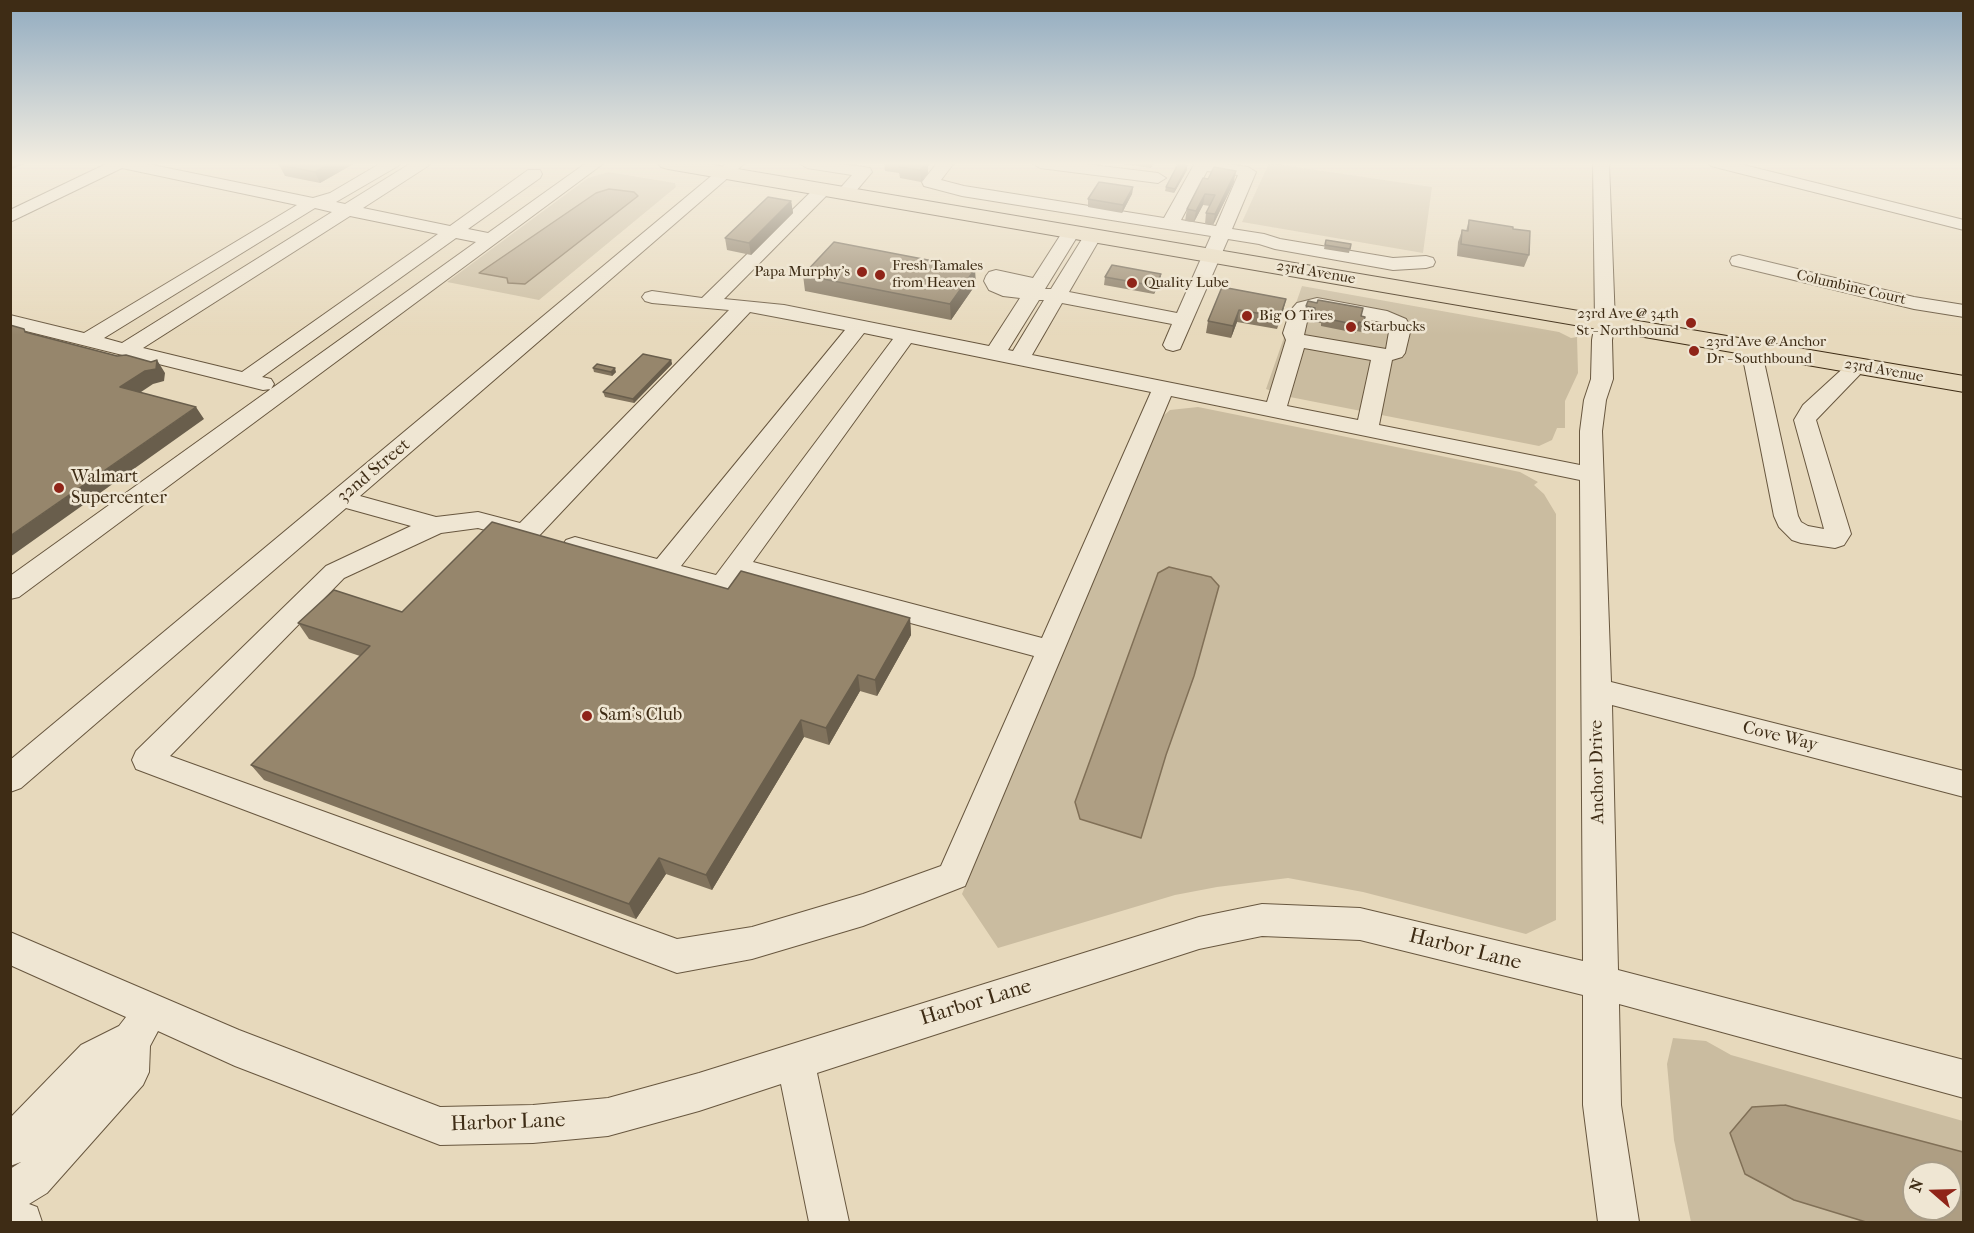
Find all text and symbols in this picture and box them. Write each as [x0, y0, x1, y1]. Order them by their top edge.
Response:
place label: Fresh Tamales from Heaven [892, 257, 983, 292]
street label: 23rd Avenue [1275, 257, 1357, 289]
place label: Papa Murphy's [754, 263, 850, 281]
marker: Papa Murphy's [855, 265, 869, 279]
street label: Columbine Court [1794, 267, 1908, 309]
marker: Fresh Tamales from Heaven [873, 268, 887, 282]
place label: Quality Lube [1144, 274, 1229, 292]
marker: Quality Lube [1125, 276, 1139, 290]
place label: 23rd Ave @ 34th St - Northbound [1576, 305, 1679, 340]
place label: Big O Tires [1259, 307, 1333, 325]
marker: Big O Tires [1240, 309, 1254, 323]
marker: 23rd Ave @ 34th St - Northbound [1684, 316, 1698, 330]
place label: Starbucks [1363, 318, 1425, 336]
marker: Starbucks [1344, 320, 1358, 334]
place label: 23rd Ave @ Anchor Dr - Southbound [1706, 333, 1826, 368]
marker: 23rd Ave @ Anchor Dr - Southbound [1687, 344, 1701, 358]
street label: 23rd Avenue [1843, 355, 1925, 387]
street label: 32nd Street [333, 434, 415, 508]
place label: Walmart Supercenter [71, 467, 167, 510]
marker: Walmart Supercenter [52, 481, 66, 495]
place label: Sam's Club [599, 705, 682, 727]
marker: Sam's Club [580, 709, 594, 723]
street label: Cove Way [1740, 717, 1820, 757]
street label: Anchor Drive [1586, 720, 1610, 824]
street label: Harbor Lane [1406, 924, 1524, 976]
street label: Harbor Lane [917, 974, 1035, 1032]
street label: Harbor Lane [450, 1108, 566, 1138]
north arrow [1902, 1161, 1962, 1221]
text: N [1905, 1176, 1927, 1194]

